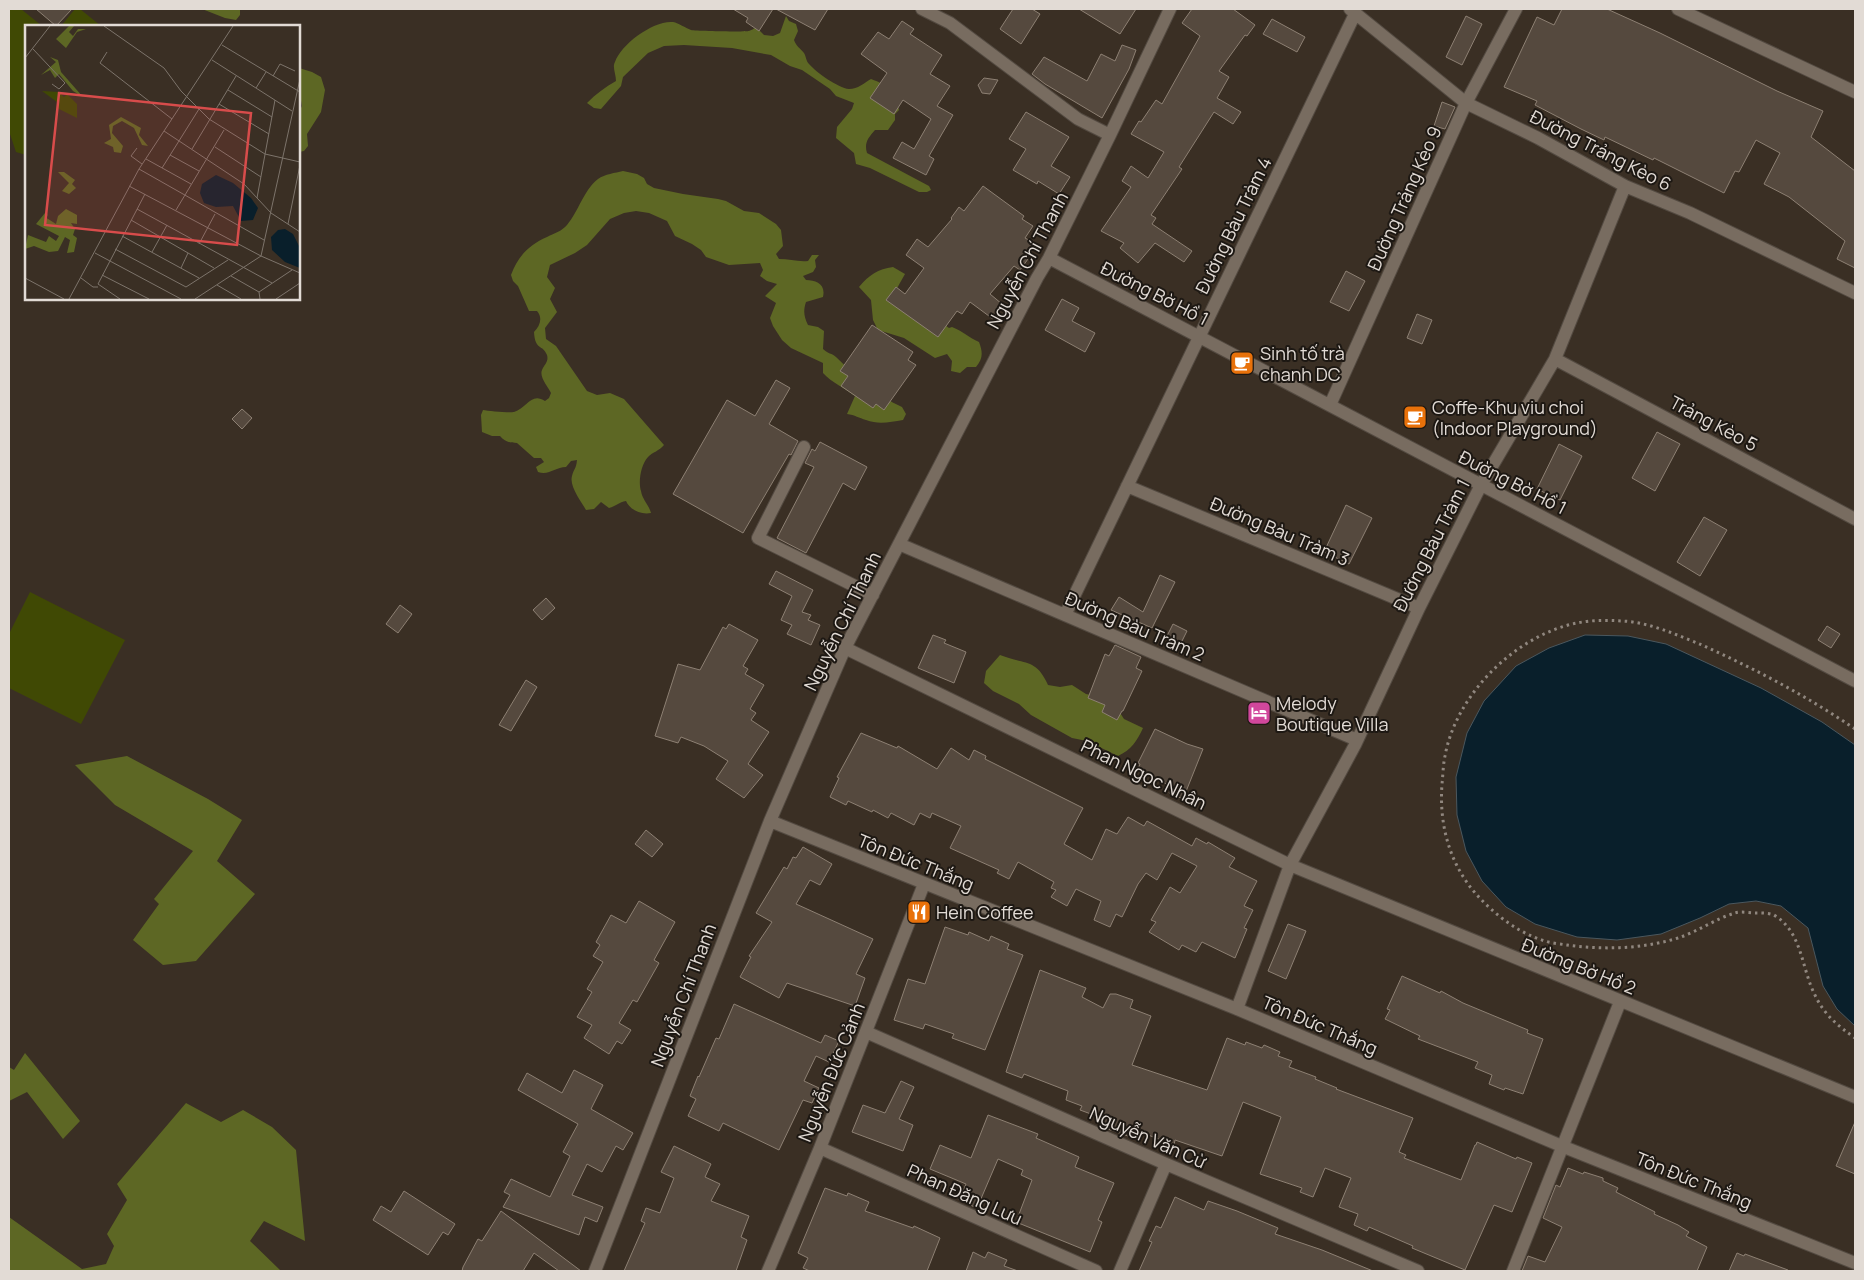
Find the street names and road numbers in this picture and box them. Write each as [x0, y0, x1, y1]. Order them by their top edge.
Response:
street label: Đường Trảng Kèo 6 [1526, 104, 1676, 196]
street label: Đường Trảng Kèo 9 [1361, 122, 1447, 274]
street label: Đường Bàu Tràm 4 [1189, 153, 1277, 297]
street label: Nguyễn Chí Thanh [981, 187, 1073, 333]
street label: Đường Bờ Hồ 1 [1097, 256, 1213, 330]
street label: Trảng Kèo 5 [1666, 390, 1762, 456]
street label: Đường Bờ Hồ 1 [1455, 445, 1571, 519]
street label: Đường Bàu Tràm 1 [1387, 475, 1475, 615]
street label: Đường Bàu Tràm 3 [1207, 491, 1353, 571]
street label: Nguyễn Chí Thanh [798, 548, 886, 694]
street label: Đường Bàu Tràm 2 [1062, 586, 1208, 666]
street label: Phan Ngọc Nhân [1077, 733, 1211, 815]
street label: Tôn Đức Thắng [854, 828, 978, 896]
street label: Nguyễn Chí Thanh [645, 920, 721, 1070]
street label: Đường Bờ Hồ 2 [1518, 932, 1640, 1000]
street label: Tôn Đức Thắng [1259, 990, 1381, 1060]
street label: Nguyễn Đức Cảnh [792, 999, 870, 1145]
street label: Nguyễn Văn Cừ [1086, 1101, 1211, 1174]
street label: Tôn Đức Thắng [1632, 1146, 1756, 1214]
street label: Phan Đăng Lưu [904, 1158, 1026, 1230]

